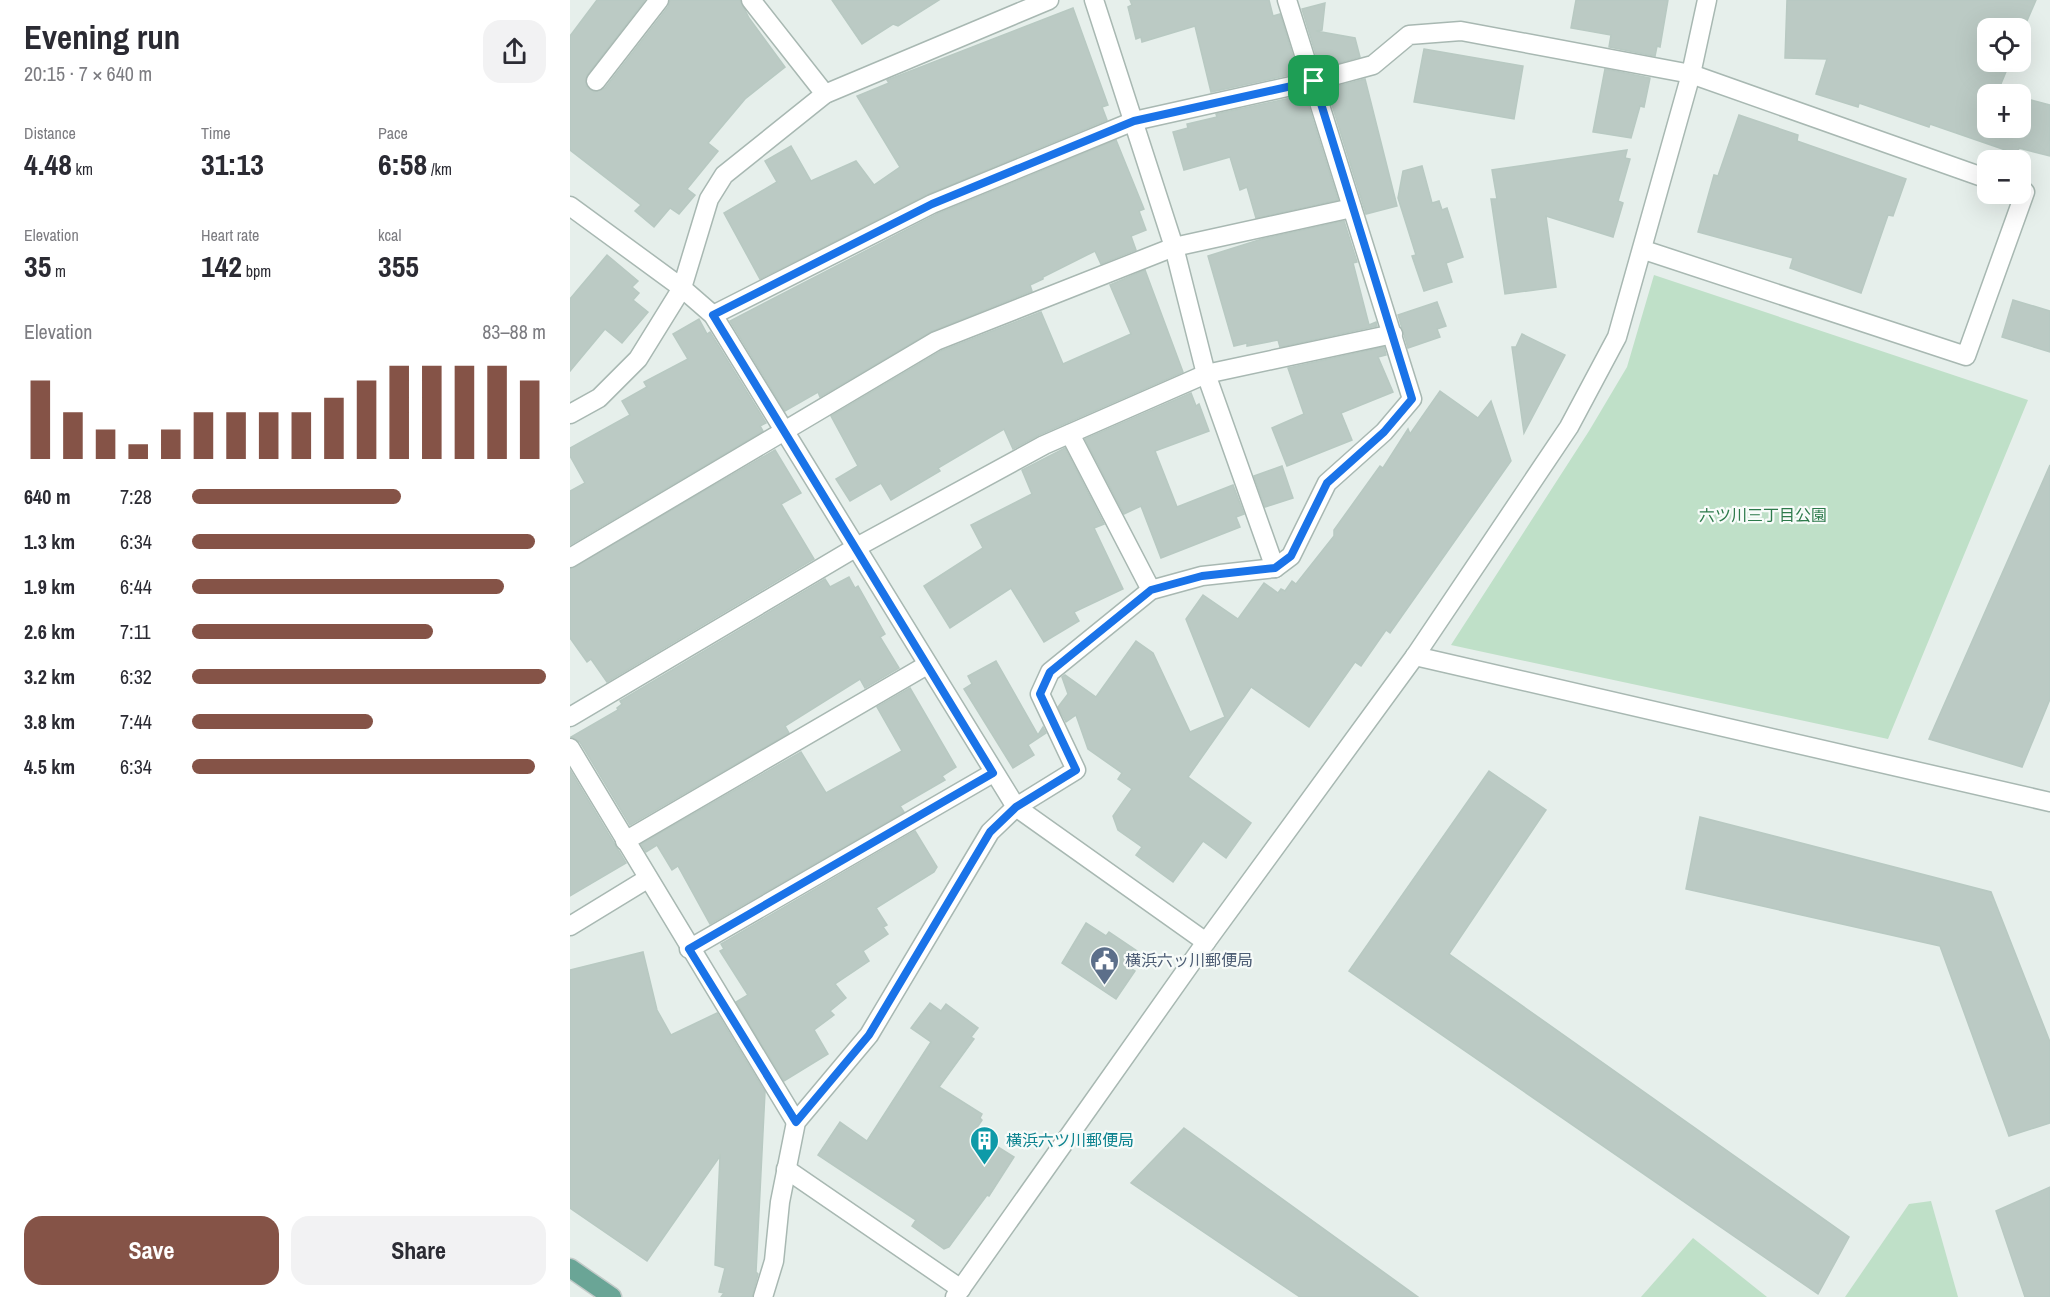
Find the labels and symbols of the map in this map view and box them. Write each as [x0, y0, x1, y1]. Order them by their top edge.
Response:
pin [1288, 55, 1339, 106]
park label: 六ツ川三丁目公園 [1699, 504, 1827, 526]
public building icon: 横浜六ッ川郵便局 [1088, 944, 1120, 986]
place label: 横浜六ッ川郵便局 [1125, 949, 1253, 971]
building icon: 横浜六ツ川郵便局 [969, 1124, 1001, 1166]
place label: 横浜六ツ川郵便局 [1006, 1129, 1134, 1151]

